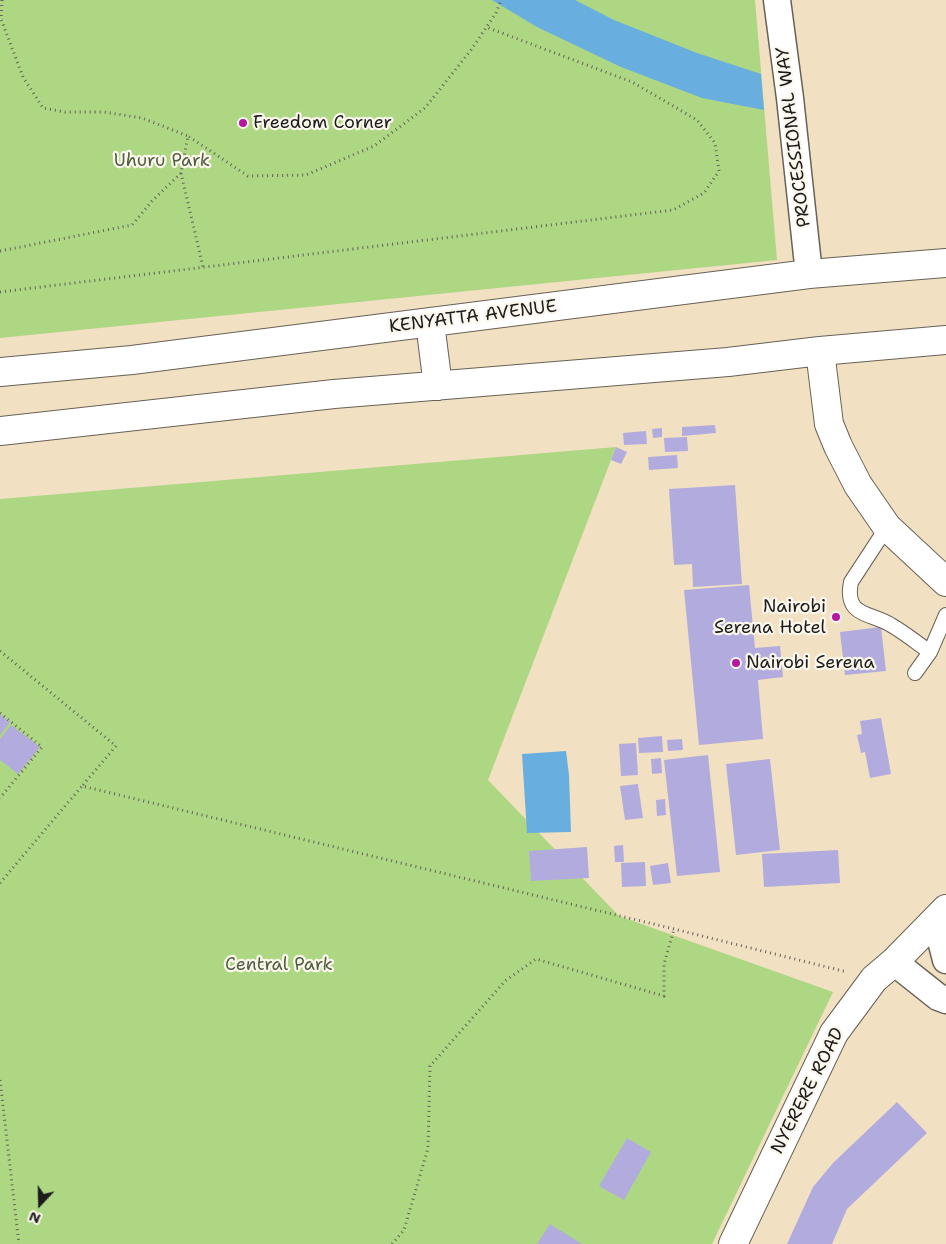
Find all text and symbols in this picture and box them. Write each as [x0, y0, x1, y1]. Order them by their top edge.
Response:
street label: PROCESSIONAL WAY [772, 46, 816, 228]
place label: Freedom Corner [253, 112, 392, 134]
marker: Freedom Corner [237, 117, 249, 129]
park label: Uhuru Park [114, 150, 210, 172]
street label: KENYATTA AVENUE [388, 296, 558, 338]
place label: Nairobi Serena Hotel [714, 596, 826, 638]
marker: Nairobi Serena Hotel [830, 611, 842, 623]
place label: Nairobi Serena [746, 652, 875, 674]
marker: Nairobi Serena [730, 657, 742, 669]
park label: Central Park [225, 954, 333, 976]
street label: NYERERE ROAD [767, 1024, 849, 1158]
north arrow [15, 1179, 65, 1229]
text: N [26, 1208, 43, 1228]

